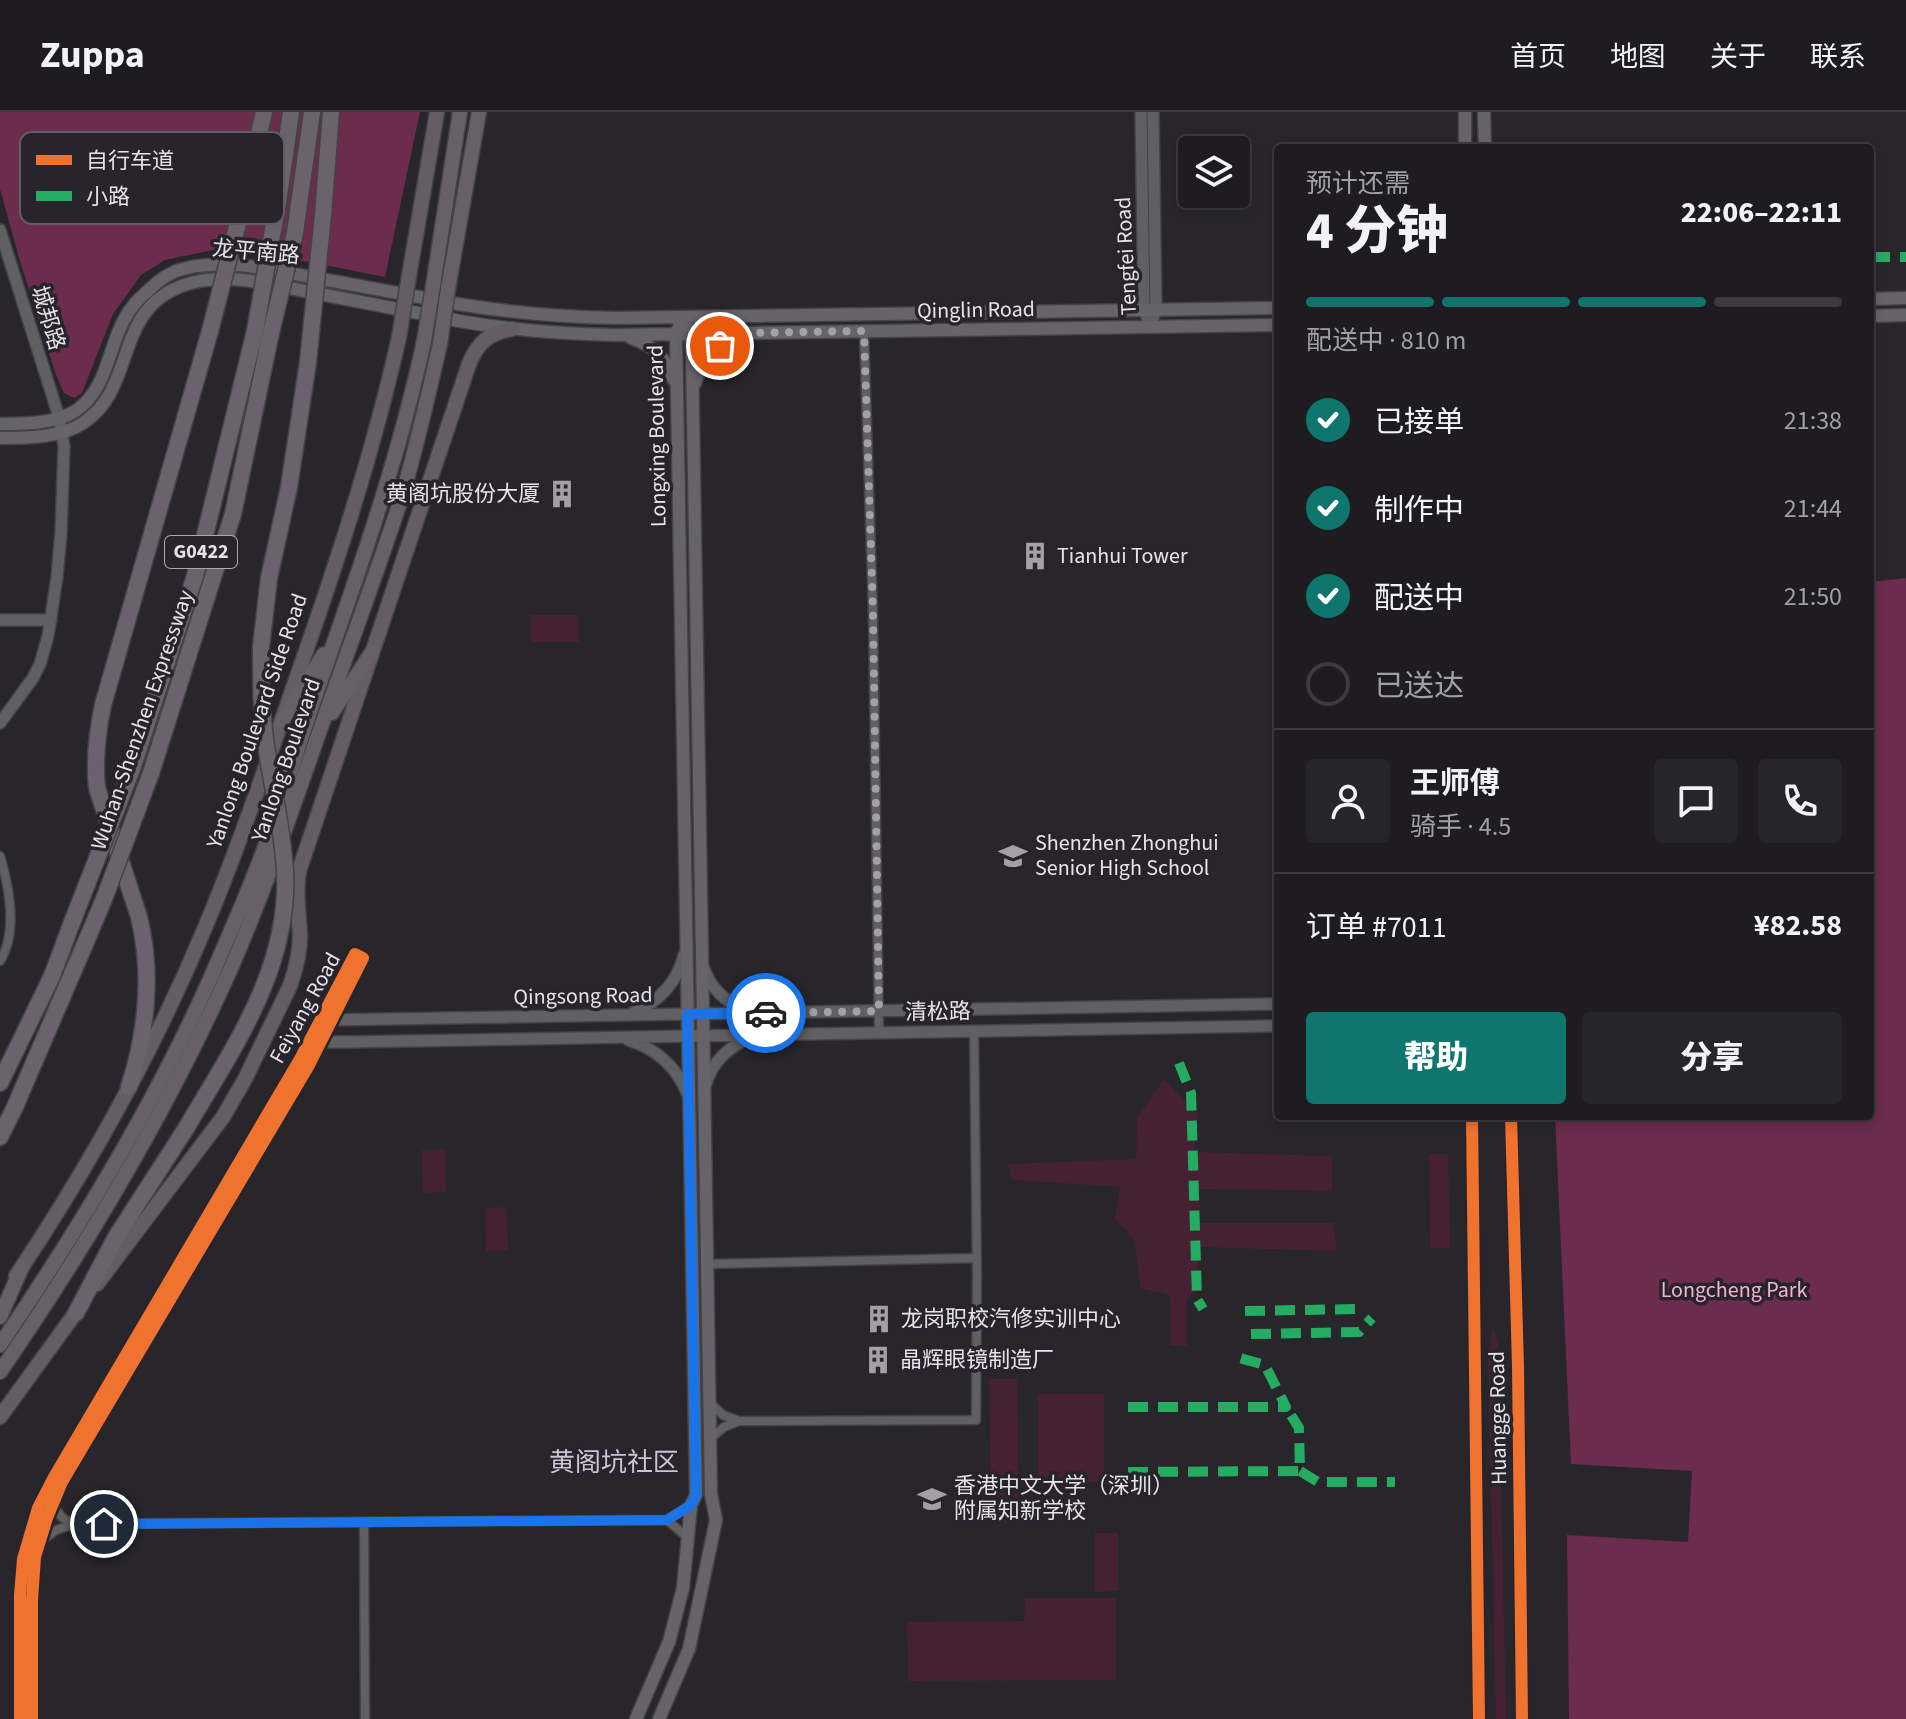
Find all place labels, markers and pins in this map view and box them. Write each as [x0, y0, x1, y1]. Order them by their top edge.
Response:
pin [686, 312, 754, 380]
place label: 黄阁坑股份大厦 [386, 478, 540, 510]
building icon: 黄阁坑股份大厦 [547, 479, 577, 509]
place label: Tianhui Tower [1057, 540, 1188, 572]
building icon: Tianhui Tower [1020, 541, 1050, 571]
place label: Shenzhen Zhonghui Senior High School [1035, 827, 1219, 884]
school or university icon: Shenzhen Zhonghui Senior High School [998, 841, 1028, 871]
place label: 龙岗职校汽修实训中心 [901, 1303, 1121, 1335]
building icon: 龙岗职校汽修实训中心 [864, 1304, 894, 1334]
place label: 晶辉眼镜制造厂 [900, 1344, 1054, 1376]
building icon: 晶辉眼镜制造厂 [863, 1345, 893, 1375]
place label: 香港中文大学（深圳） 附属知新学校 [954, 1470, 1174, 1527]
school or university icon: 香港中文大学（深圳） 附属知新学校 [917, 1484, 947, 1514]
pin [70, 1490, 138, 1558]

